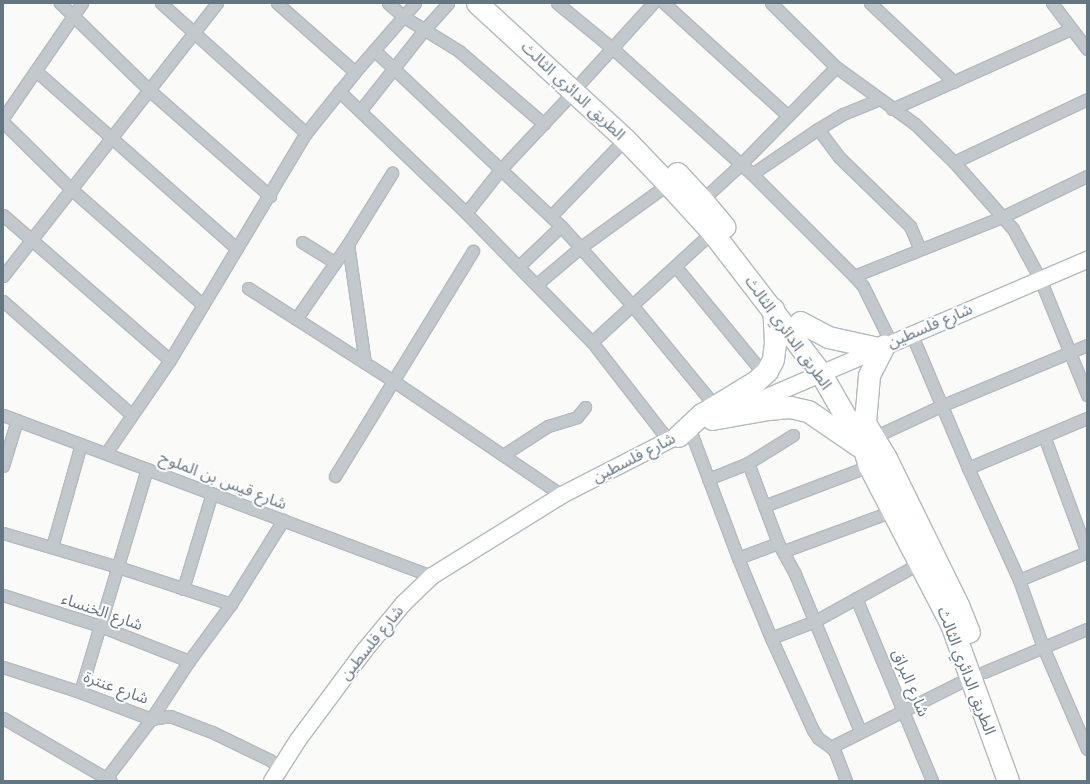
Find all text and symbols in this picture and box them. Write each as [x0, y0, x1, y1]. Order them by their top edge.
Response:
street label: الطريق الدائري الثالث [517, 38, 629, 144]
street label: الطريق الدائري الثالث [740, 272, 836, 394]
street label: شارع فلسطين [885, 299, 975, 353]
street label: شارع فلسطين [589, 429, 679, 487]
street label: شارع قيس بن الملوح [157, 448, 289, 514]
street label: شارع الخنساء [59, 589, 145, 635]
street label: شارع فلسطين [336, 602, 408, 684]
street label: الطريق الدائري الثالث [933, 604, 999, 738]
street label: شارع البراق [887, 646, 933, 720]
street label: شارع عنترة [81, 667, 151, 709]

